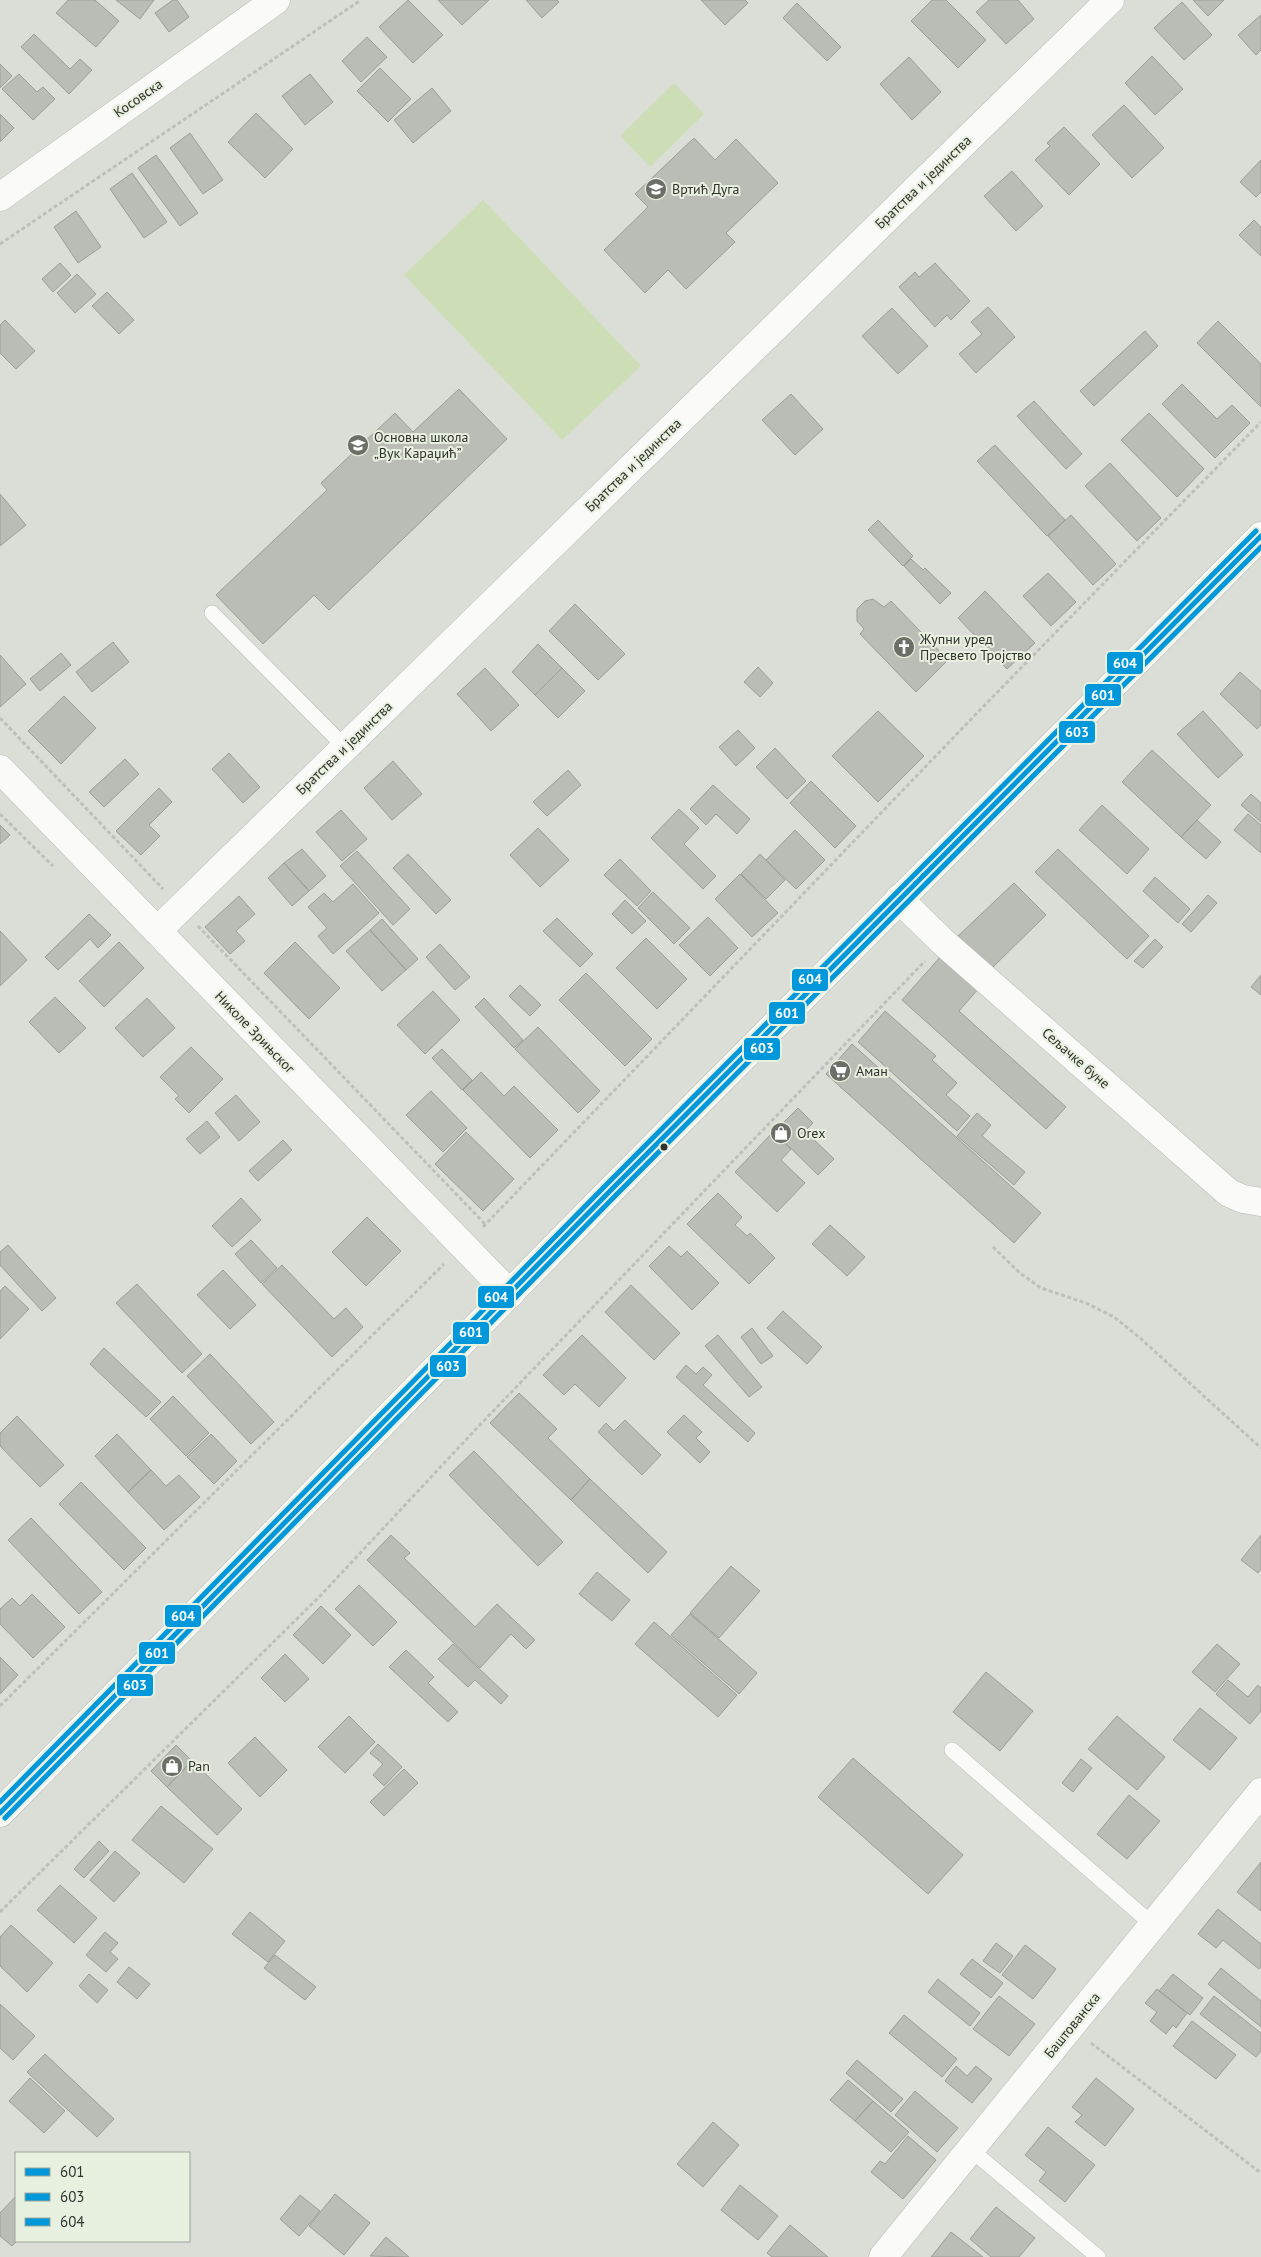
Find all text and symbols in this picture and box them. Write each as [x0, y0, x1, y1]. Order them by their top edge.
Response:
street label: Косовска [110, 75, 166, 121]
street label: Братства и јединства [871, 131, 975, 233]
school or university icon: Вртић Дуга [644, 177, 668, 201]
place label: Вртић Дуга [672, 180, 739, 198]
street label: Братства и јединства [581, 414, 685, 516]
place label: Основна школа „Вук Караџић” [374, 428, 468, 462]
school or university icon: Основна школа „Вук Караџић” [346, 433, 370, 457]
place label: Жупни уред Пресвето Тројство [919, 630, 1032, 664]
church icon: Жупни уред Пресвето Тројство [892, 635, 916, 659]
line badge: 604 [1106, 651, 1144, 675]
text: 604 [1113, 654, 1137, 672]
line badge: 601 [1084, 683, 1122, 707]
text: 601 [1091, 686, 1115, 704]
street label: Братства и јединства [292, 697, 396, 799]
line badge: 603 [1058, 720, 1096, 744]
text: 603 [1065, 723, 1089, 741]
line badge: 604 [791, 968, 829, 992]
text: 604 [798, 970, 822, 988]
street label: Николе Зрињског [211, 987, 300, 1078]
line badge: 601 [768, 1001, 806, 1025]
text: 601 [775, 1004, 799, 1022]
street label: Сељачке буне [1038, 1024, 1114, 1092]
line badge: 603 [743, 1037, 781, 1061]
text: 603 [750, 1039, 774, 1057]
supermarket icon: Аман [828, 1059, 852, 1083]
place label: Аман [856, 1062, 888, 1080]
shop icon: Orex [769, 1121, 793, 1145]
place label: Orex [797, 1124, 825, 1142]
unlabelled marker [659, 1142, 669, 1152]
line badge: 604 [477, 1285, 515, 1309]
text: 604 [484, 1288, 508, 1306]
line badge: 601 [452, 1321, 490, 1345]
text: 601 [459, 1323, 483, 1341]
line badge: 603 [429, 1354, 467, 1378]
text: 603 [436, 1357, 460, 1375]
line badge: 604 [164, 1604, 202, 1628]
text: 604 [171, 1607, 195, 1625]
line badge: 601 [138, 1641, 176, 1665]
text: 601 [145, 1644, 169, 1662]
line badge: 603 [116, 1673, 154, 1697]
text: 603 [123, 1676, 147, 1694]
shop icon: Pan [160, 1754, 184, 1778]
place label: Pan [188, 1757, 210, 1775]
street label: Баштованска [1040, 1989, 1104, 2061]
legend [15, 2152, 190, 2242]
text: 601 [60, 2162, 85, 2181]
text: 603 [60, 2187, 85, 2206]
text: 604 [60, 2212, 85, 2231]

